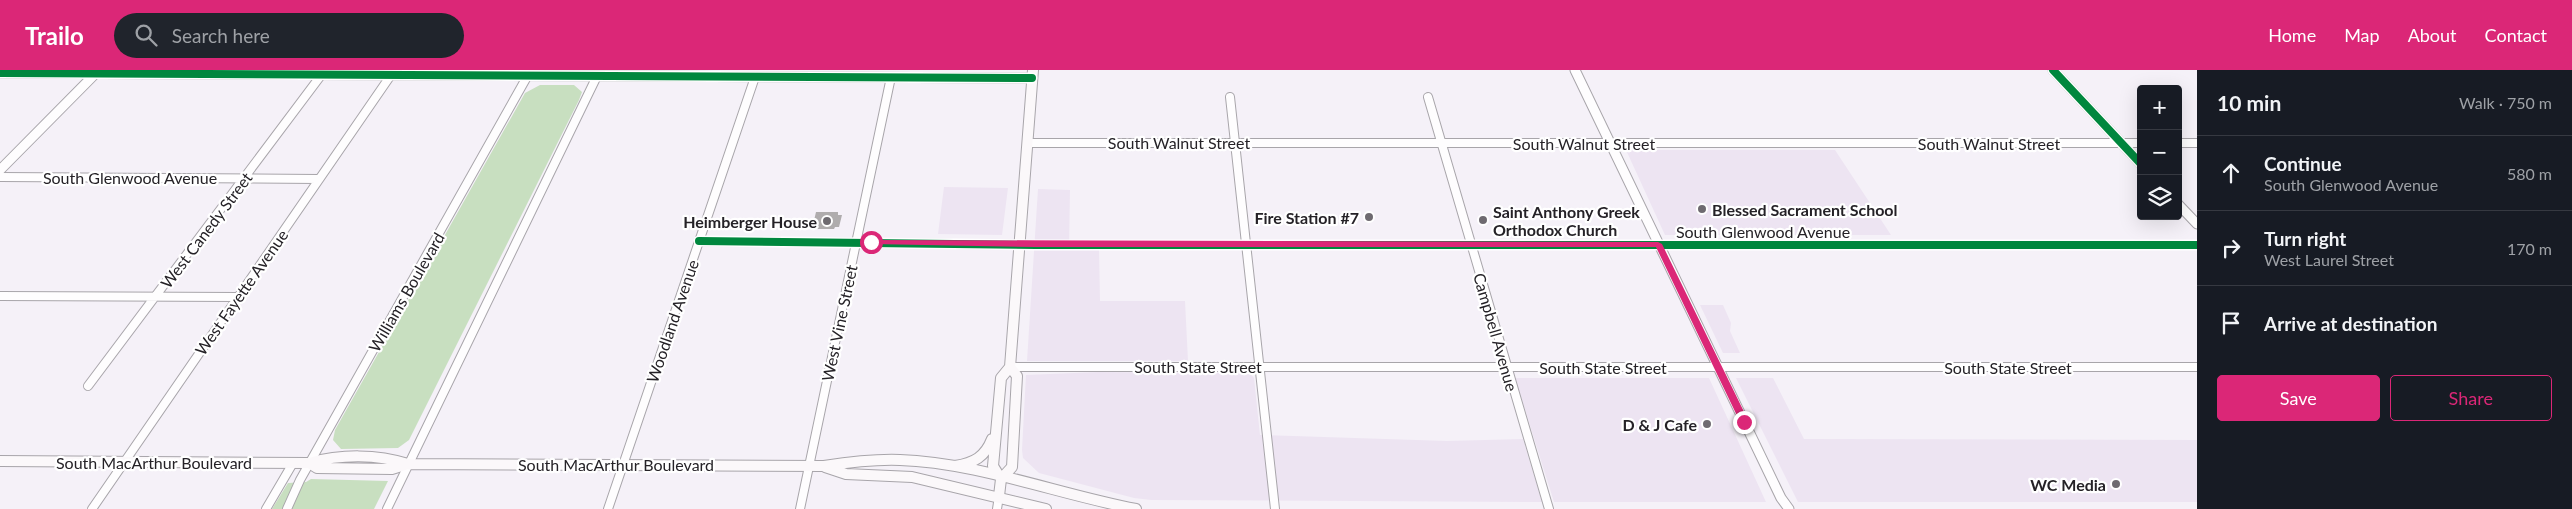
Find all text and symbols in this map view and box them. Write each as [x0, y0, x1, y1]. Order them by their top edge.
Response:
search box [114, 13, 464, 58]
text: Trailo [25, 21, 84, 50]
icon: search [132, 21, 160, 49]
text: Search here [172, 24, 270, 47]
text: Home [2268, 24, 2316, 46]
text: Map [2344, 24, 2380, 46]
text: About [2408, 24, 2457, 46]
text: Contact [2485, 24, 2547, 46]
map controls [2137, 85, 2182, 220]
button: + [2137, 85, 2182, 130]
text: 10 min [2217, 90, 2281, 115]
text: Walk · 750 m [2459, 93, 2552, 112]
button: − [2137, 130, 2182, 175]
street label: South Walnut Street [1108, 133, 1250, 152]
street label: South Walnut Street [1513, 134, 1655, 153]
street label: South Walnut Street [1918, 134, 2060, 153]
text: Continue [2264, 152, 2342, 175]
icon: ahead [2217, 159, 2245, 187]
text: 580 m [2507, 164, 2552, 183]
street label: South Glenwood Avenue [43, 168, 217, 187]
street label: West Canedy Street [156, 168, 256, 292]
button: layers [2137, 175, 2182, 220]
text: South Glenwood Avenue [2264, 175, 2438, 194]
place label: Blessed Sacrament School [1712, 200, 1898, 219]
place label: Saint Anthony Greek Orthodox Church [1493, 202, 1640, 239]
marker: Blessed Sacrament School [1696, 203, 1708, 215]
place label: Fire Station #7 [1254, 208, 1359, 227]
marker: Fire Station #7 [1363, 211, 1375, 223]
place label: Heimberger House [683, 212, 817, 231]
marker: Saint Anthony Greek Orthodox Church [1477, 214, 1489, 226]
marker: Heimberger House [821, 215, 833, 227]
street label: South Glenwood Avenue [1676, 222, 1850, 241]
street label: West Fayette Avenue [191, 226, 291, 358]
text: Turn right [2264, 227, 2346, 250]
street label: Williams Boulevard [364, 229, 448, 355]
route start [860, 231, 883, 254]
icon: right [2217, 234, 2245, 262]
text: 170 m [2507, 239, 2552, 258]
text: West Laurel Street [2264, 250, 2394, 269]
street label: Woodland Avenue [642, 257, 702, 385]
street label: West Vine Street [817, 263, 861, 383]
street label: Campbell Avenue [1470, 271, 1522, 393]
icon: arrive [2217, 309, 2245, 337]
text: Arrive at destination [2264, 312, 2437, 335]
street label: South State Street [1134, 357, 1262, 376]
street label: South State Street [1539, 358, 1667, 377]
street label: South State Street [1944, 358, 2072, 377]
button: Save [2217, 375, 2380, 421]
button: Share [2390, 375, 2552, 421]
route end [1733, 411, 1756, 434]
place label: D & J Cafe [1623, 415, 1697, 434]
marker: D & J Cafe [1701, 418, 1713, 430]
street label: South MacArthur Boulevard [56, 453, 252, 472]
street label: South MacArthur Boulevard [518, 455, 714, 474]
place label: WC Media [2030, 475, 2106, 494]
marker: WC Media [2110, 478, 2122, 490]

